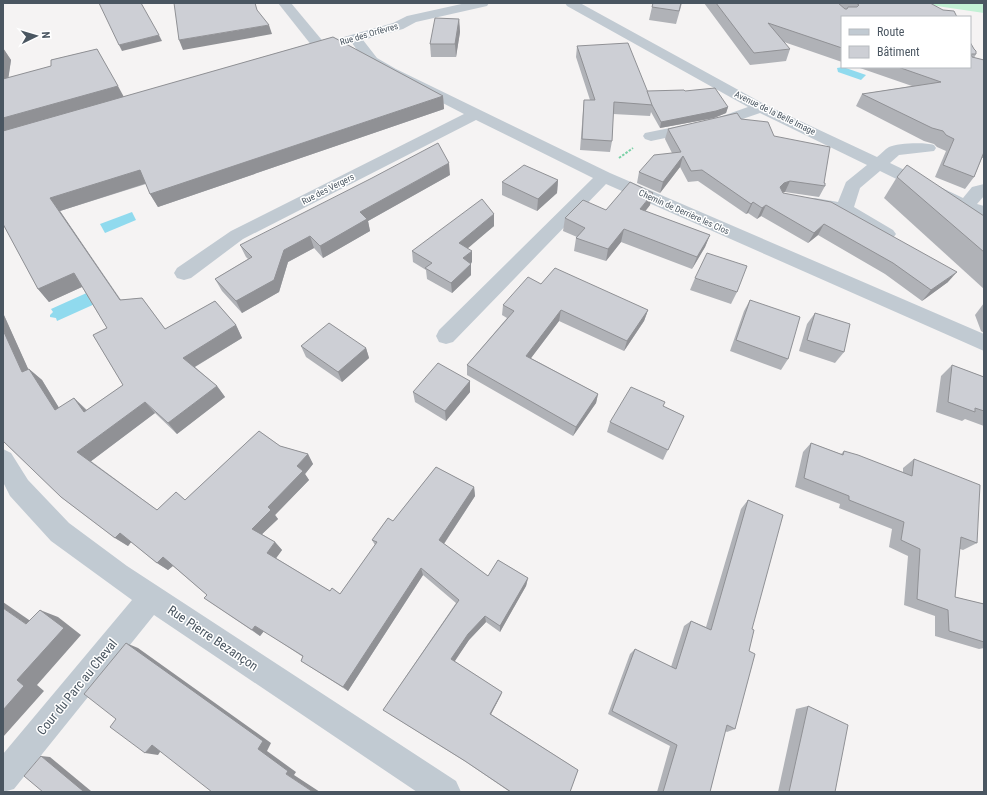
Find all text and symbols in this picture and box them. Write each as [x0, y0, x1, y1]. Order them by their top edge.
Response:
north arrow [16, 16, 56, 56]
legend [841, 16, 971, 68]
street label: Rue des Orfèvres [339, 21, 399, 47]
text: Route [877, 25, 905, 39]
text: N [39, 31, 52, 39]
text: Bâtiment [877, 45, 920, 59]
street label: Avenue de la Belle Image [733, 89, 817, 137]
street label: Rue des Vergers [300, 171, 356, 207]
street label: Chemin de Derrière les Clos [637, 188, 731, 236]
street label: Rue Pierre Bezançon [165, 602, 261, 674]
street label: Cour du Parc au Cheval [34, 636, 120, 738]

